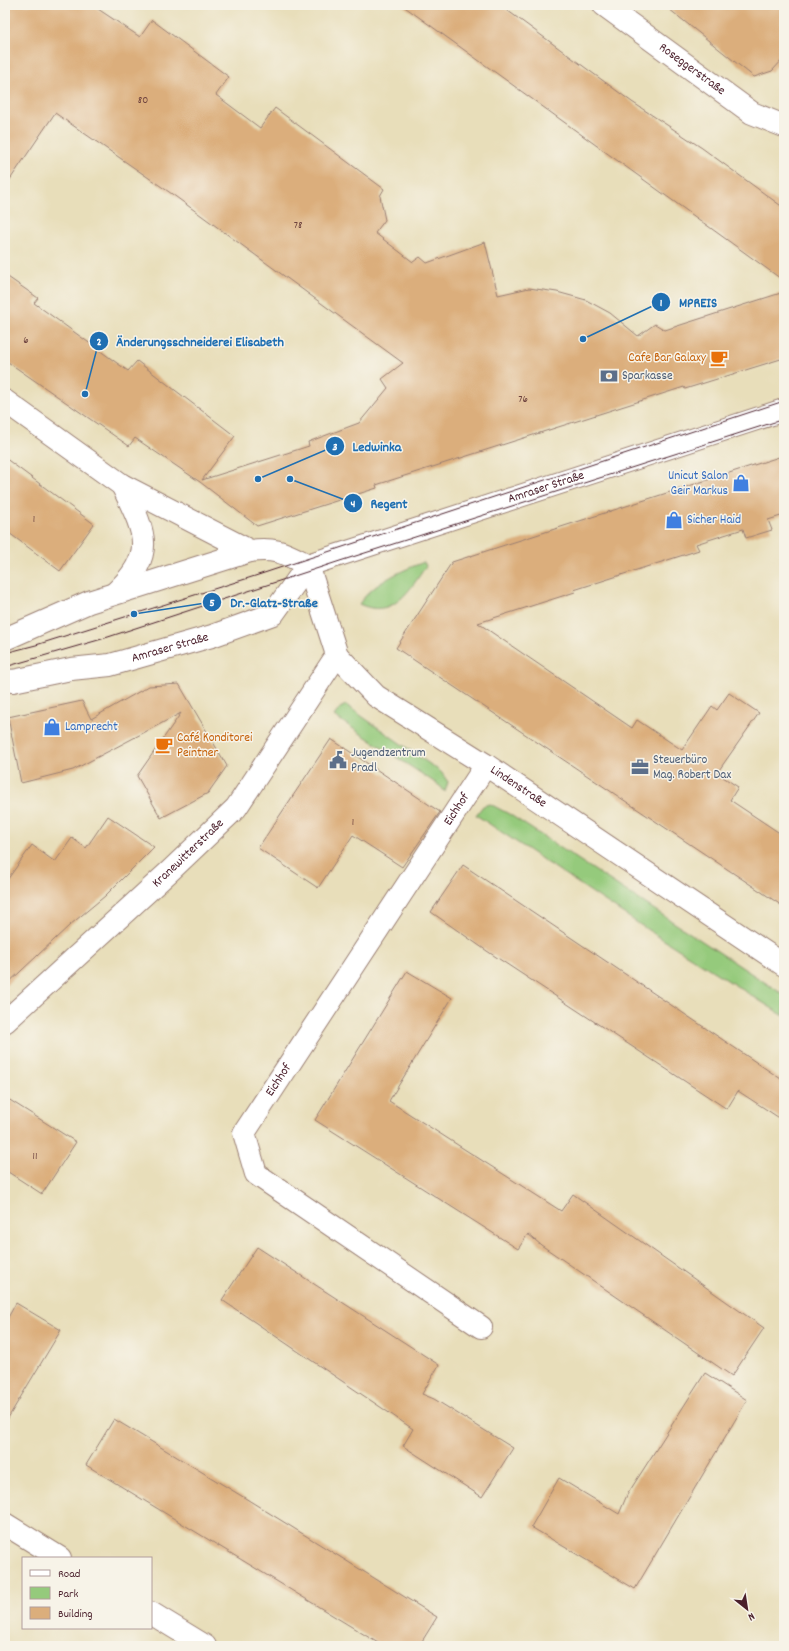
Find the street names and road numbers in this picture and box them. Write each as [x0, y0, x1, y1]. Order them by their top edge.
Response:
street label: Roseggerstraße [655, 38, 730, 100]
street label: Amraser Straße [505, 466, 587, 509]
street label: Amraser Straße [129, 628, 211, 668]
street label: Lindenstraße [486, 761, 551, 813]
street label: Eichhof [439, 789, 475, 830]
street label: Kranewitterstraße [148, 814, 229, 892]
street label: Eichhof [261, 1060, 297, 1100]

